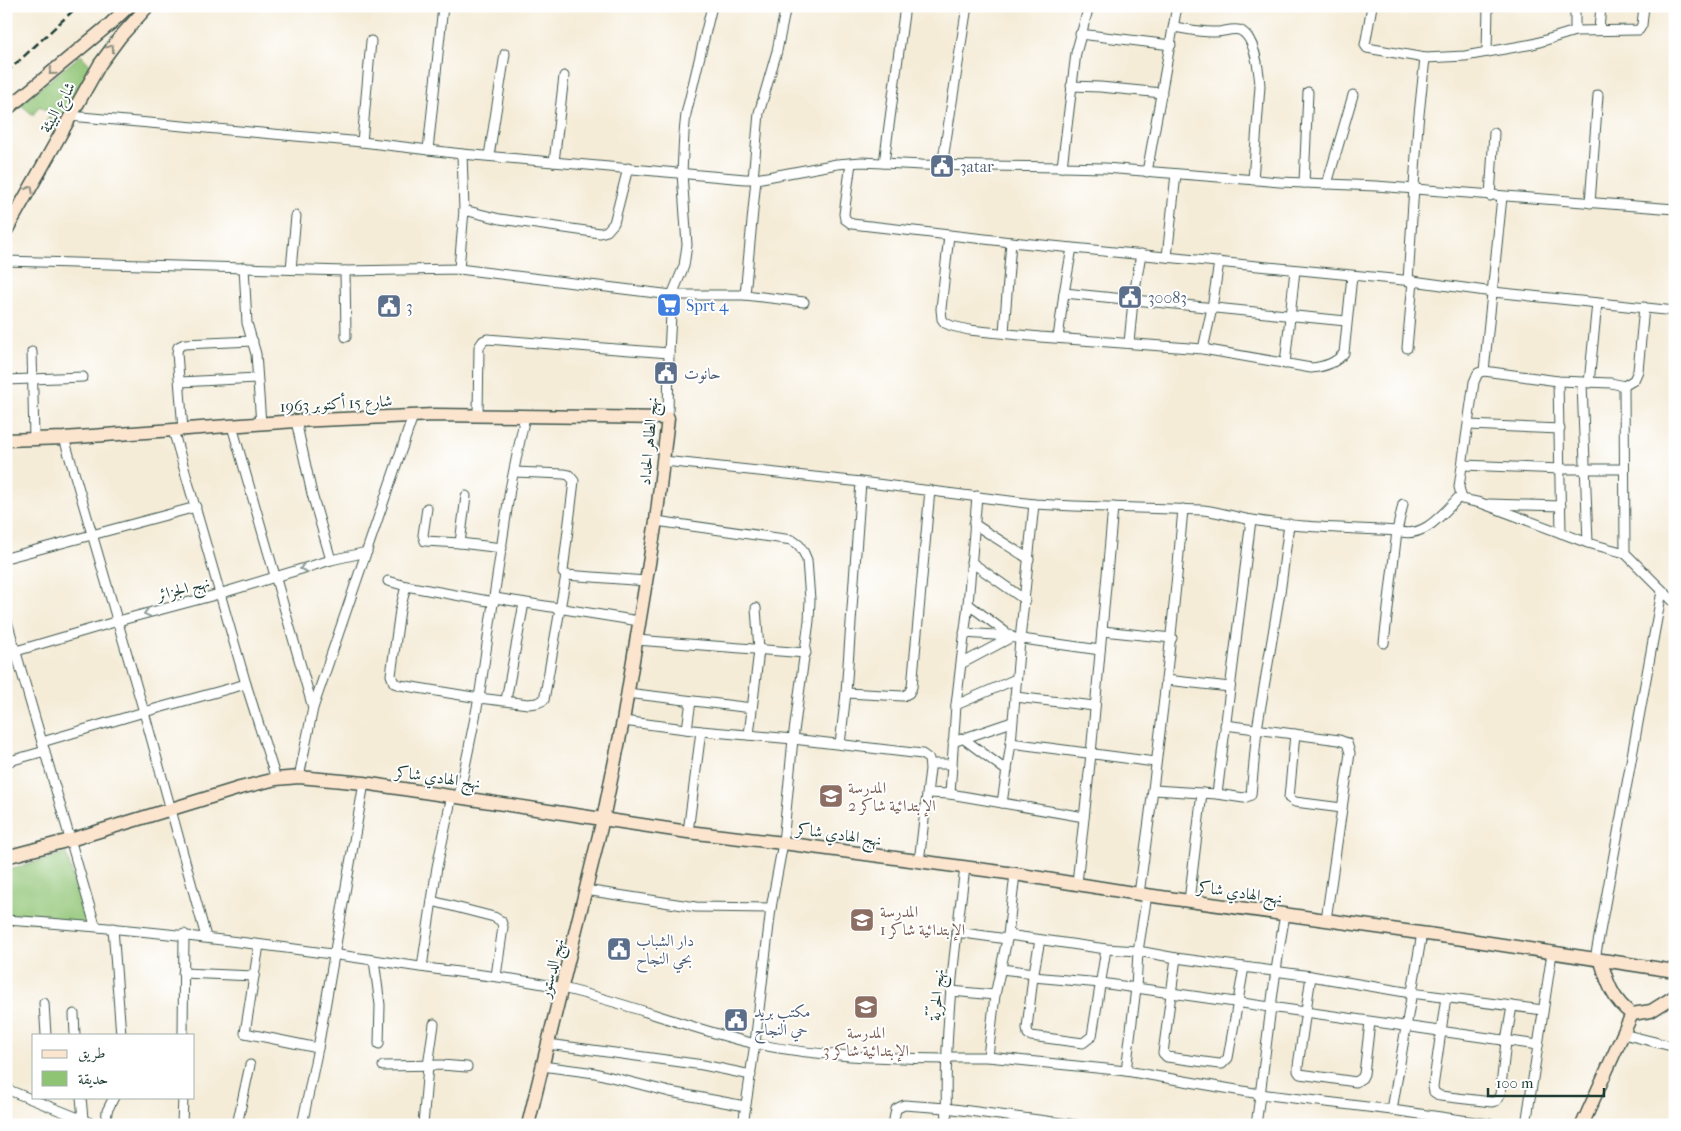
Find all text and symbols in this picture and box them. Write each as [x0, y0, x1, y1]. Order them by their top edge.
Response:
one-way arrow [106, 45, 114, 54]
one-way arrow [48, 66, 57, 75]
street label: شارع البيئة [36, 78, 83, 138]
public building icon: 3atar [929, 153, 955, 179]
place label: 3atar [960, 157, 994, 176]
one-way arrow [24, 185, 34, 194]
public building icon: 30083 [1117, 284, 1143, 310]
place label: 30083 [1148, 288, 1187, 307]
supermarket icon: Sprt 4 [656, 292, 682, 318]
public building icon: 3 [376, 293, 402, 319]
place label: Sprt 4 [686, 296, 729, 315]
place label: 3 [406, 297, 413, 316]
public building icon: حانوت [653, 360, 679, 386]
place label: حانوت [684, 364, 721, 384]
street label: شارع 15 أكتوبر 1963 [279, 389, 393, 420]
street label: نهج الطاهر الحداد [635, 396, 667, 487]
one-way arrow [299, 563, 308, 573]
street label: نهج الجزائر [153, 572, 213, 610]
one-way arrow [142, 607, 151, 618]
street label: نهج الهادي شاكر [391, 762, 482, 798]
place label: المدرسة الإبتدائية شاكر 2 [848, 778, 936, 817]
school or university icon: المدرسة الإبتدائية شاكر 2 [818, 783, 844, 809]
street label: نهج الهادي شاكر [792, 819, 883, 855]
street label: نهج الهادي شاكر [1193, 877, 1284, 913]
place label: المدرسة الإبتدائية شاكر 1 [880, 902, 965, 941]
school or university icon: المدرسة الإبتدائية شاكر 1 [849, 907, 875, 933]
place label: دار الشباب بحي النجاح [636, 931, 694, 974]
street label: نهج الدستور [534, 936, 573, 1003]
public building icon: دار الشباب بحي النجاح [606, 936, 632, 962]
street label: نهج الحرّيّة [923, 968, 953, 1022]
school or university icon: المدرسة الإبتدائية شاكر 3 [853, 994, 879, 1020]
place label: مكتب بريد حي النجاح [754, 1002, 810, 1044]
public building icon: مكتب بريد حي النجاح [723, 1007, 749, 1033]
place label: المدرسة الإبتدائية شاكر 3 [823, 1023, 909, 1062]
legend [32, 1034, 195, 1098]
text: طريق [78, 1044, 105, 1063]
scale bar [1488, 1066, 1605, 1098]
text: حديقة [78, 1070, 108, 1088]
text: 100 m [1496, 1074, 1534, 1092]

